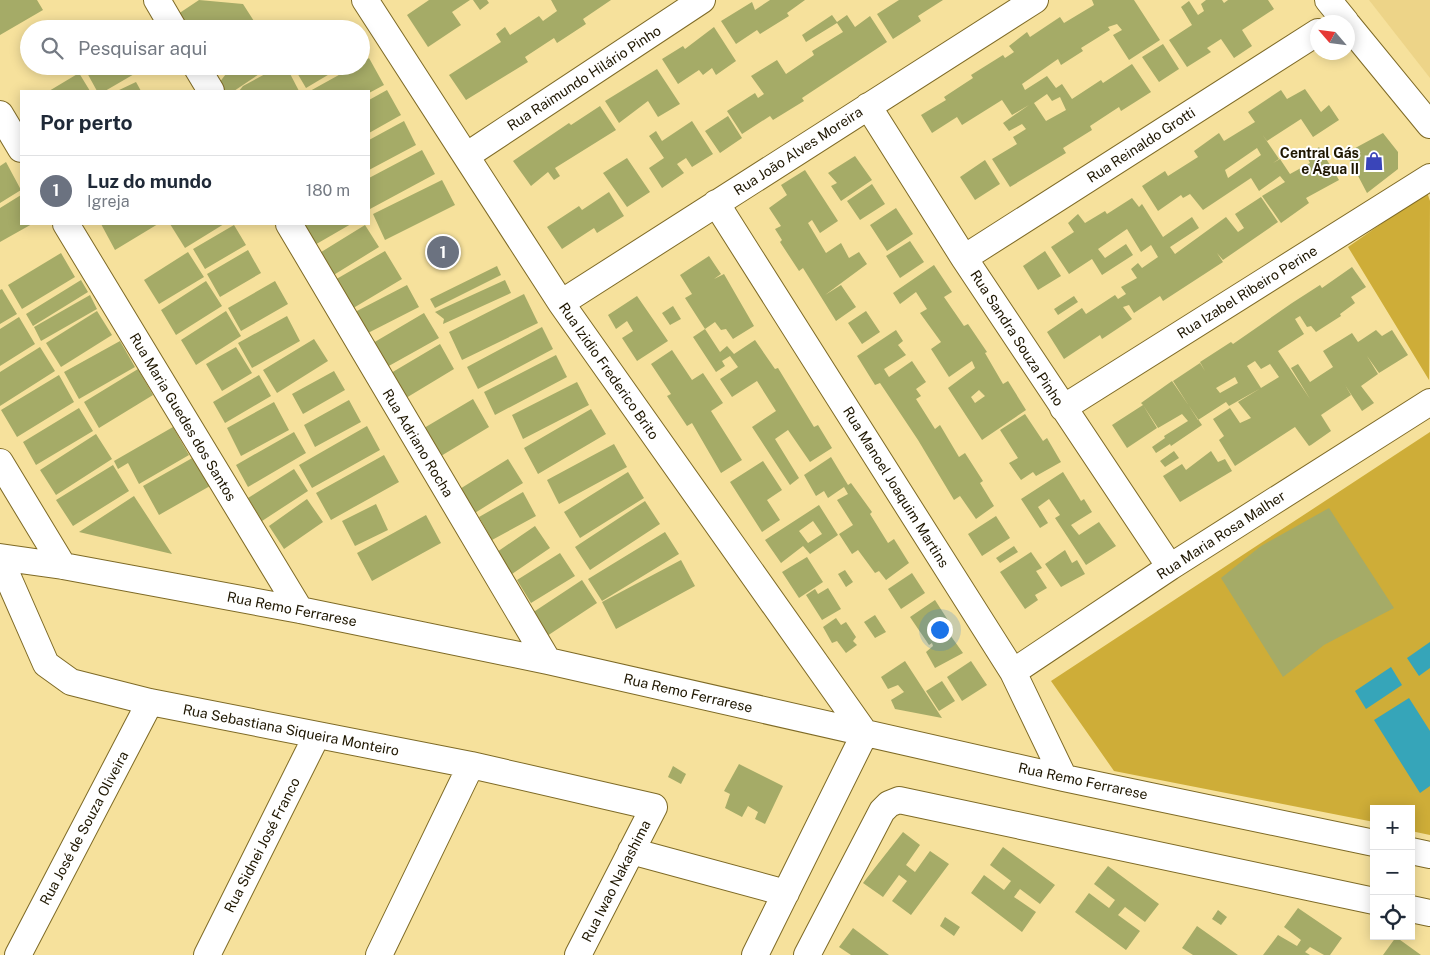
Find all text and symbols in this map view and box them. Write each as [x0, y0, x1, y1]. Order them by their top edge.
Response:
north arrow [1310, 15, 1355, 60]
search box [20, 20, 370, 75]
street label: Rua Raimundo Hilário Pinho [504, 22, 664, 134]
icon: search [38, 34, 66, 62]
text: Pesquisar aqui [78, 37, 207, 59]
street label: Rua João Alves Moreira [731, 103, 865, 199]
street label: Rua Reinaldo Grotti [1084, 104, 1198, 186]
text: Por perto [40, 110, 133, 135]
place label: Central Gás e Água II [1280, 145, 1359, 177]
shop icon: Central Gás e Água II [1363, 150, 1385, 172]
text: Luz do mundo [87, 170, 212, 192]
text: 1 [53, 181, 59, 200]
text: 180 m [306, 181, 350, 200]
text: Igreja [87, 192, 130, 211]
pin: 1 [427, 233, 459, 271]
street label: Rua Izabel Ribeiro Perine [1174, 242, 1320, 342]
street label: Rua Sandra Souza Pinho [967, 267, 1067, 409]
street label: Rua Izidio Frederico Brito [556, 300, 662, 442]
street label: Rua Maria Guedes dos Santos [126, 330, 240, 504]
street label: Rua Adriano Rocha [379, 386, 457, 500]
street label: Rua Manoel Joaquim Martins [840, 404, 952, 570]
street label: Rua Maria Rosa Malher [1154, 487, 1288, 583]
street label: Rua Remo Ferrarese [226, 589, 358, 629]
your location [927, 617, 953, 643]
street label: Rua Remo Ferrarese [622, 670, 754, 716]
street label: Rua Sebastiana Siqueira Monteiro [182, 701, 400, 759]
street label: Rua José de Souza Oliveira [37, 748, 131, 908]
street label: Rua Remo Ferrarese [1017, 759, 1149, 803]
street label: Rua Sidnei José Franco [221, 775, 303, 915]
map controls [1370, 805, 1415, 940]
button: + [1370, 805, 1415, 850]
street label: Rua Iwao Nakashima [578, 817, 654, 945]
button: − [1370, 850, 1415, 895]
button: locate [1370, 895, 1415, 940]

